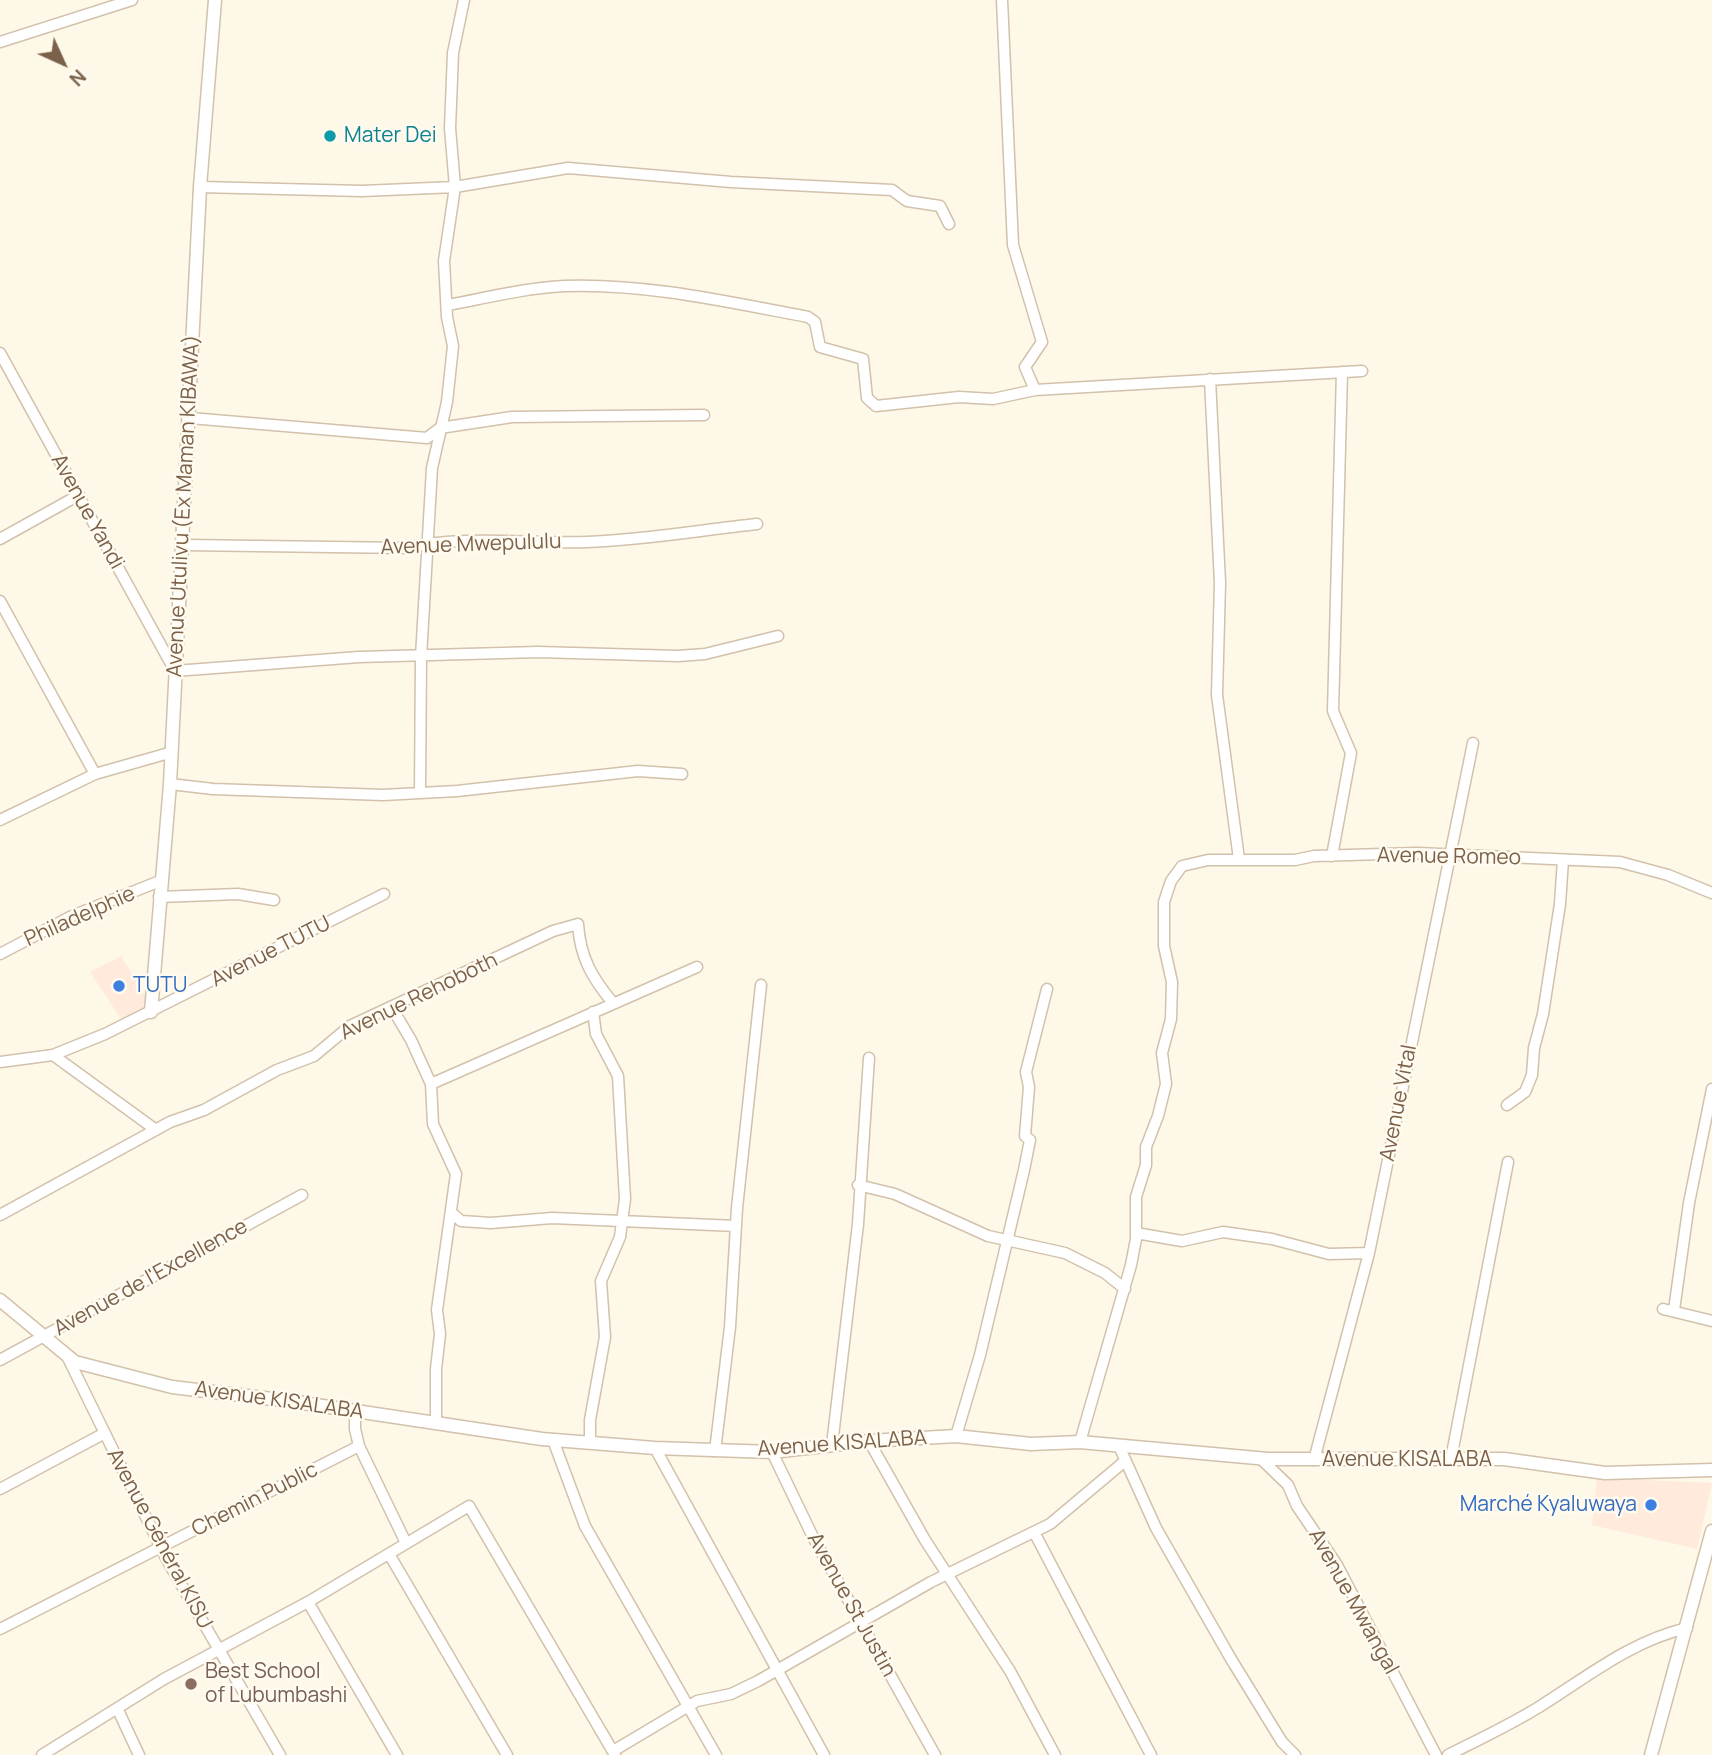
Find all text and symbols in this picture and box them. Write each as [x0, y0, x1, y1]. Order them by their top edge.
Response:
north arrow [28, 28, 98, 98]
text: N [64, 64, 92, 92]
place label: Mater Dei [344, 123, 437, 149]
marker: Mater Dei [322, 128, 338, 144]
street label: Avenue Utulivu (Ex Maman KIBAWA) [162, 334, 206, 678]
street label: Avenue Yandi [45, 450, 129, 574]
street label: Avenue Mwepululu [380, 529, 562, 561]
street label: Avenue Romeo [1377, 843, 1521, 871]
street label: Philadelphie [21, 881, 139, 953]
street label: Avenue TUTU [207, 911, 335, 993]
street label: Avenue Rehoboth [336, 948, 502, 1046]
place label: TUTU [133, 973, 188, 999]
marker: TUTU [111, 978, 127, 994]
street label: Avenue Vital [1375, 1043, 1423, 1163]
street label: Avenue de l'Excellence [50, 1214, 252, 1342]
street label: Avenue KISALABA [193, 1377, 365, 1425]
street label: Avenue KISALABA [756, 1426, 928, 1462]
street label: Avenue Général KISU [101, 1445, 217, 1633]
street label: Avenue KISALABA [1322, 1447, 1492, 1473]
street label: Chemin Public [188, 1457, 322, 1543]
place label: Marché Kyaluwaya [1460, 1492, 1637, 1518]
marker: Marché Kyaluwaya [1643, 1497, 1659, 1513]
street label: Avenue Mwangal [1303, 1525, 1403, 1679]
street label: Avenue St Justin [801, 1529, 901, 1681]
place label: Best School of Lubumbashi [205, 1659, 347, 1709]
marker: Best School of Lubumbashi [183, 1676, 199, 1692]

